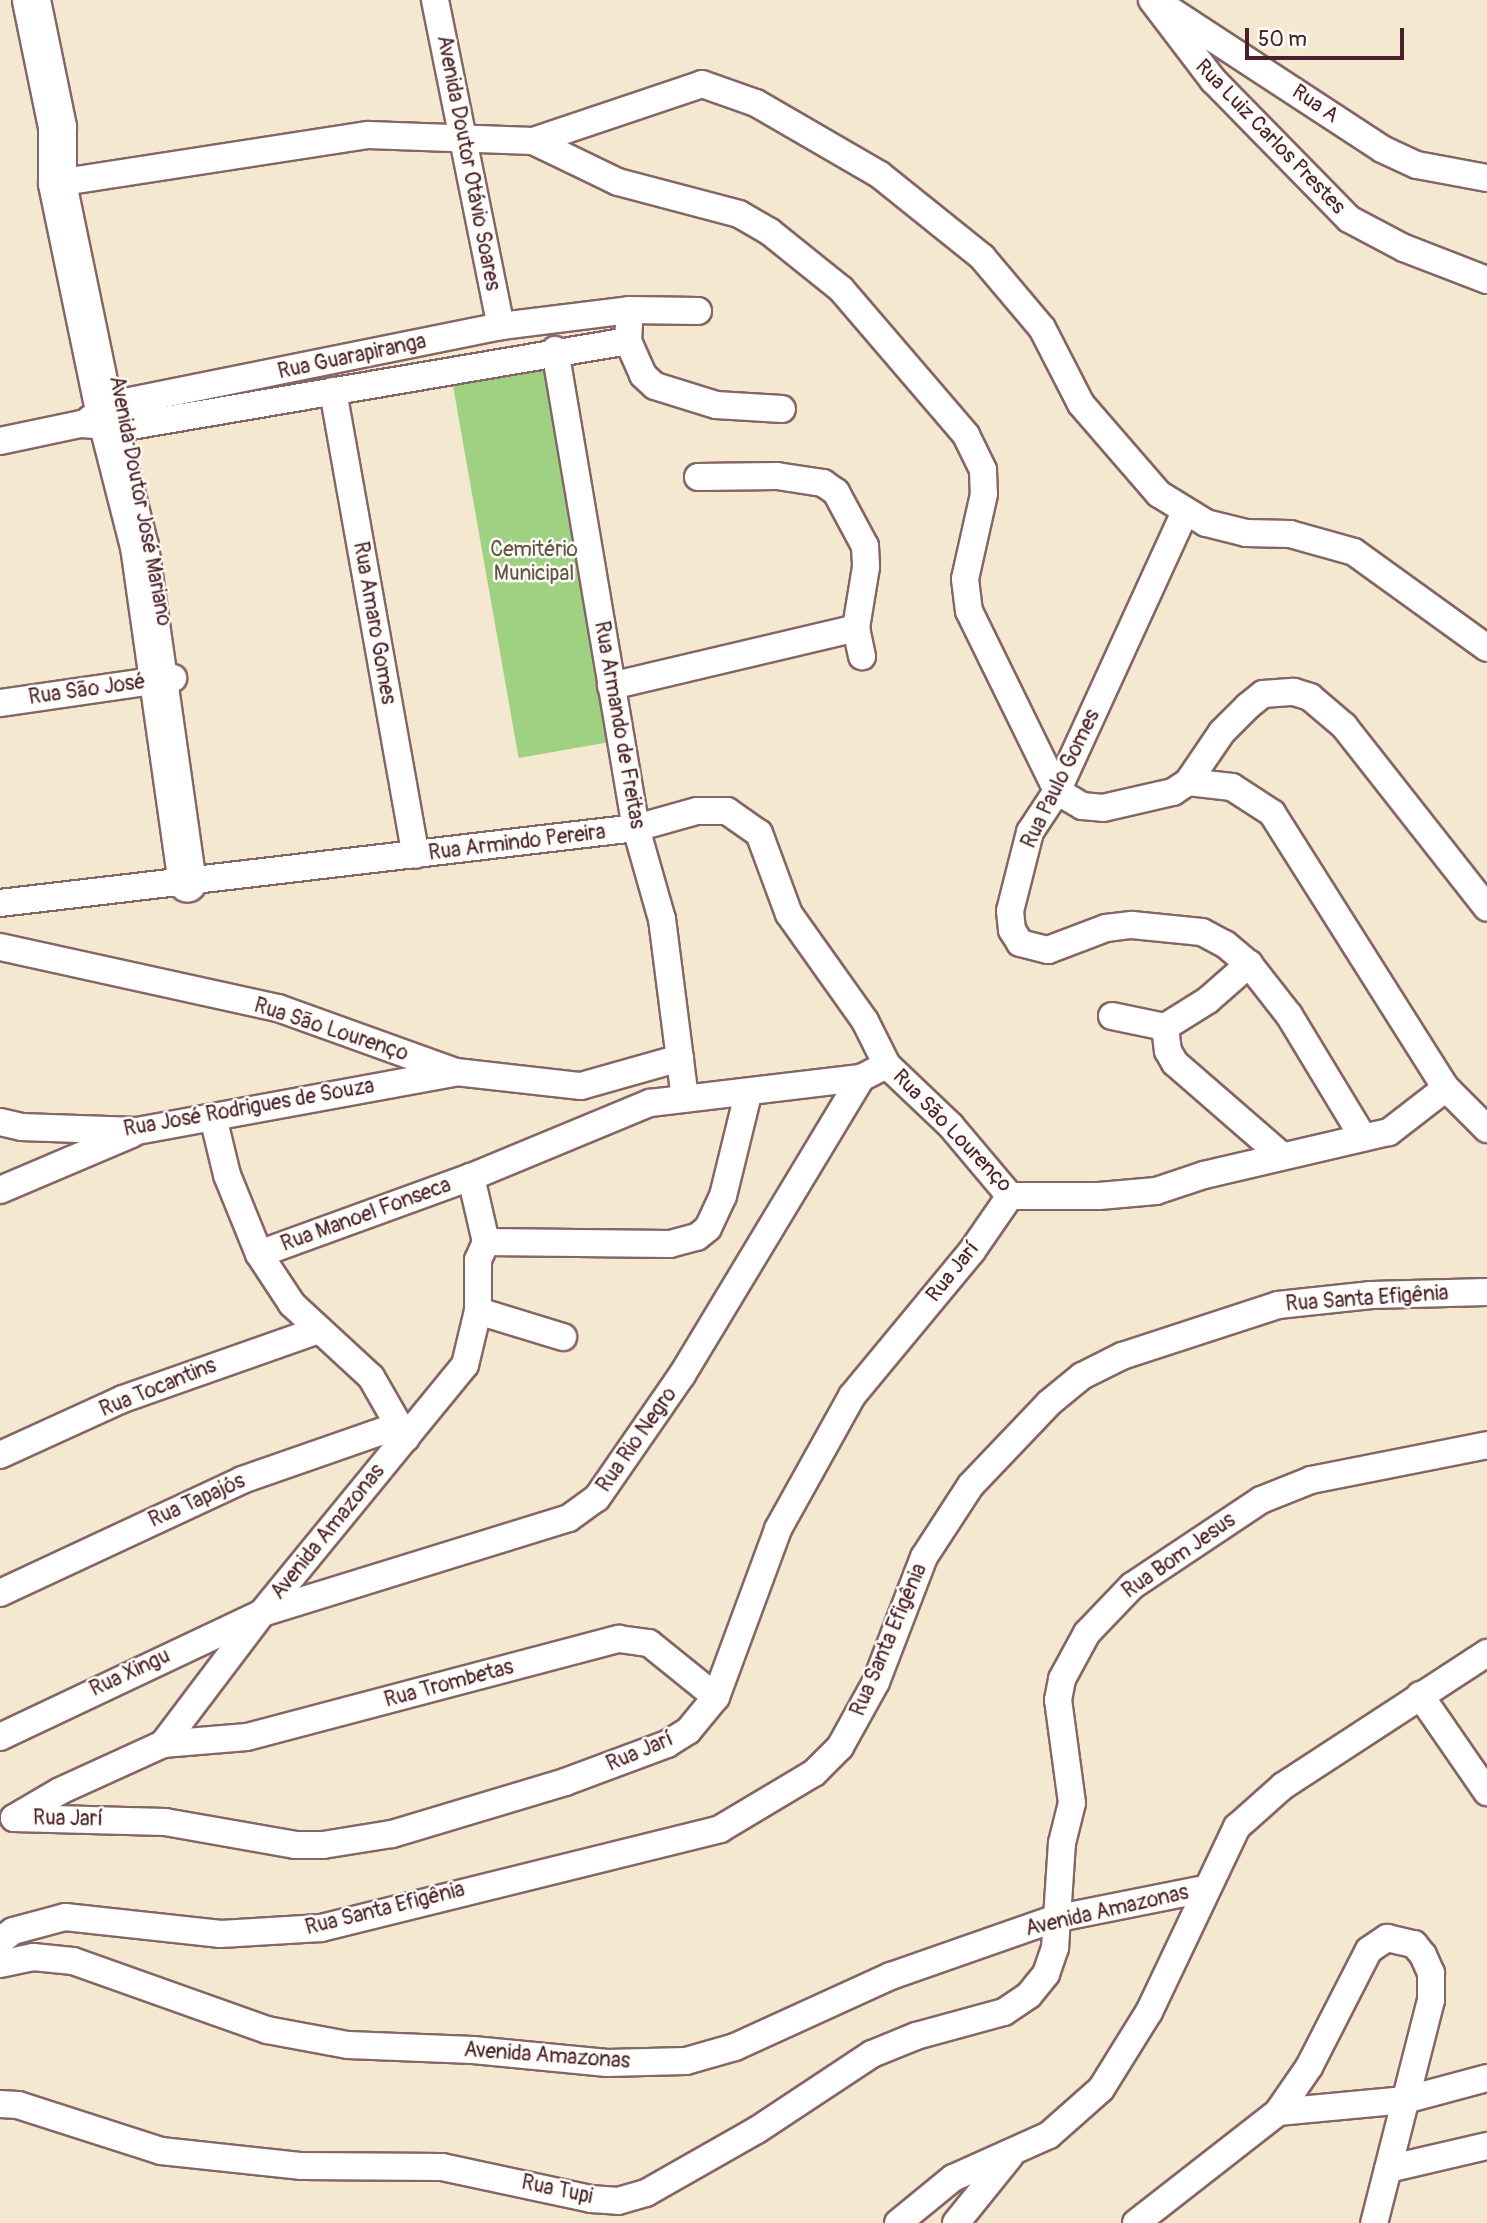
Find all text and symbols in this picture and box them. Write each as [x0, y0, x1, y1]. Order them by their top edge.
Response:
scale bar [1249, 14, 1408, 58]
text: 50 m [1258, 26, 1307, 53]
street label: Avenida Doutor Otávio Soares [431, 33, 505, 293]
street label: Rua Luiz Carlos Prestes [1190, 54, 1350, 220]
street label: Rua A [1287, 79, 1343, 129]
street label: Rua Guarapiranga [276, 329, 428, 385]
street label: Avenida Doutor José Mariano [103, 374, 177, 628]
park label: Cemitério Municipal [490, 537, 578, 587]
street label: Rua Amaro Gomes [347, 540, 401, 706]
street label: Rua Armando de Freitas [588, 619, 650, 831]
street label: Rua São José [27, 669, 147, 711]
street label: Rua Paulo Gomes [1016, 705, 1106, 853]
street label: Rua Armindo Pereira [427, 820, 607, 866]
street label: Rua São Lourenço [251, 993, 411, 1067]
street label: Rua São Lourenço [887, 1064, 1017, 1198]
street label: Rua José Rodrigues de Souza [122, 1074, 376, 1142]
street label: Rua Manoel Fonseca [278, 1173, 454, 1257]
street label: Rua Jarí [921, 1237, 985, 1307]
street label: Rua Santa Efigênia [1285, 1281, 1449, 1317]
street label: Rua Tocantins [96, 1353, 220, 1423]
street label: Rua Rio Negro [592, 1383, 682, 1497]
street label: Avenida Amazonas [266, 1459, 390, 1605]
street label: Rua Tapajós [145, 1469, 249, 1533]
street label: Rua Bom Jesus [1118, 1508, 1240, 1604]
street label: Rua Santa Efigênia [846, 1560, 932, 1720]
street label: Rua Xingu [86, 1644, 174, 1702]
street label: Rua Trombetas [382, 1655, 516, 1713]
street label: Rua Jarí [603, 1727, 677, 1777]
street label: Rua Jarí [33, 1806, 103, 1832]
street label: Rua Santa Efigênia [303, 1877, 467, 1941]
street label: Avenida Amazonas [1023, 1880, 1191, 1942]
street label: Avenida Amazonas [463, 2038, 631, 2074]
street label: Rua Tupi [519, 2170, 595, 2210]

